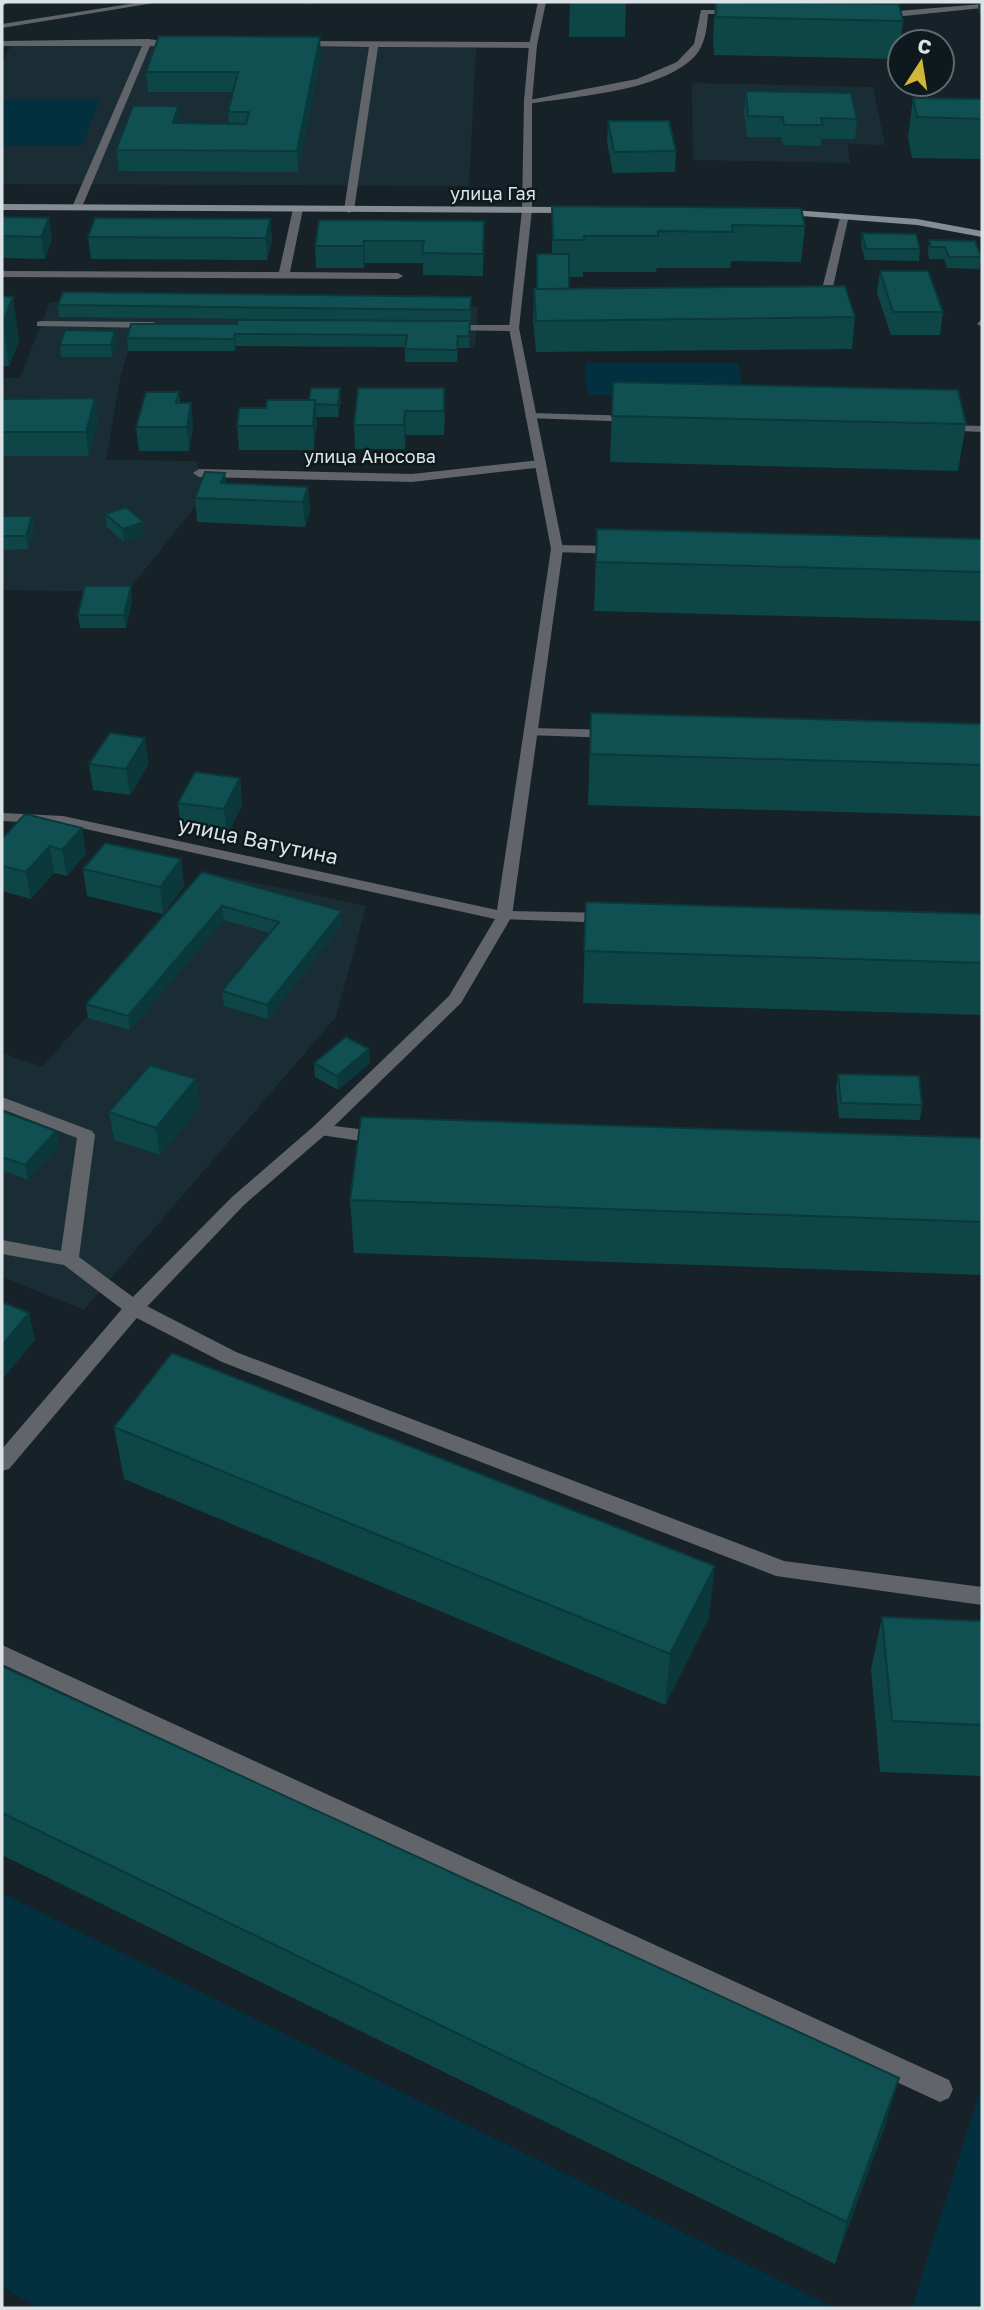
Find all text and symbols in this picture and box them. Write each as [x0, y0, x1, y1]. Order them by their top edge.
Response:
north arrow [886, 28, 956, 98]
text: С [916, 33, 934, 59]
street label: улица Гая [450, 182, 536, 204]
street label: улица Аносова [304, 445, 436, 467]
street label: улица Ватутина [176, 810, 341, 870]

